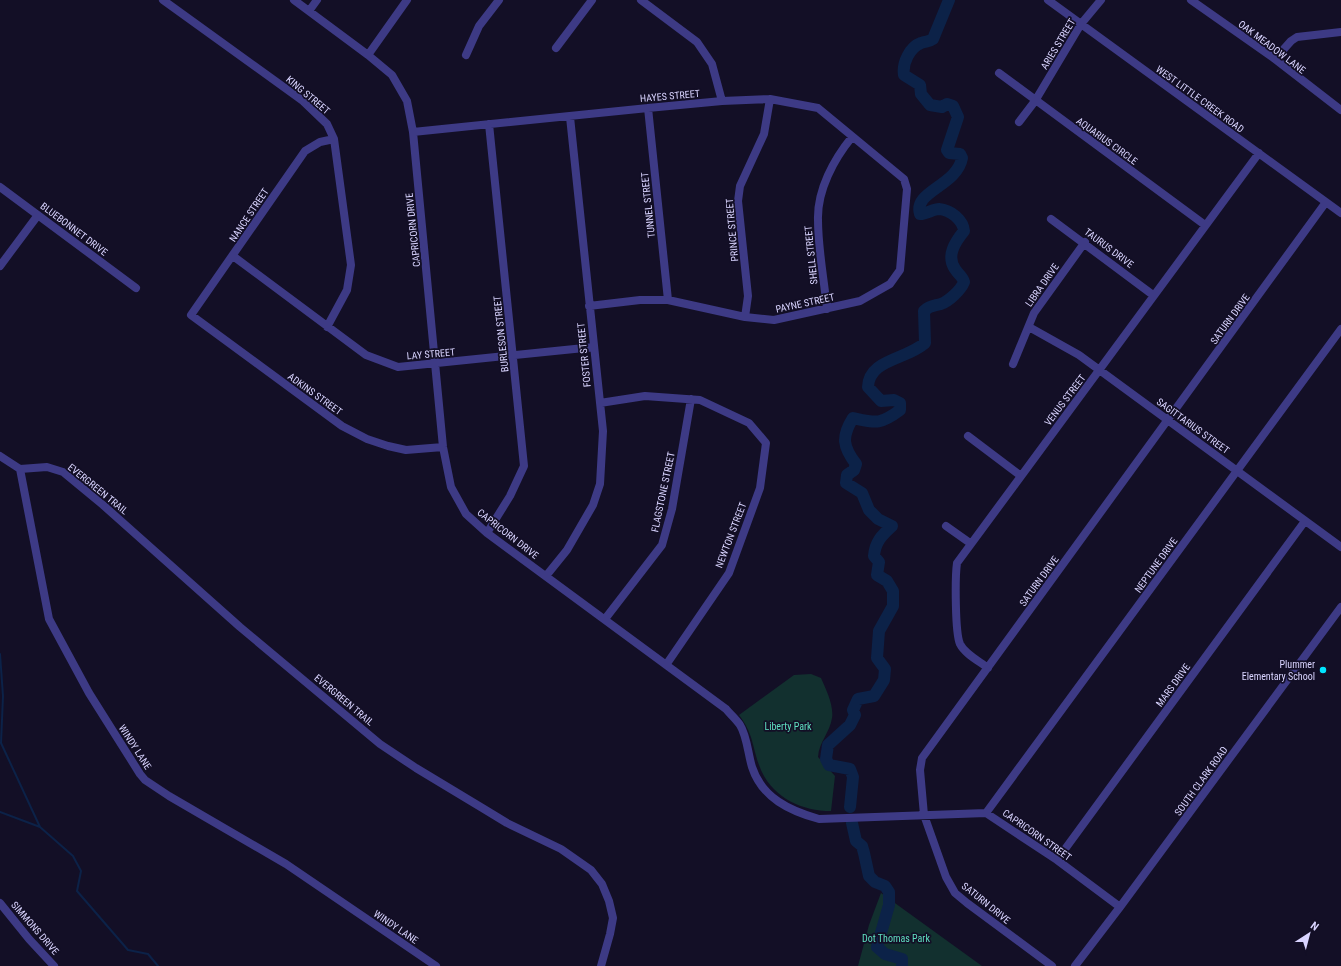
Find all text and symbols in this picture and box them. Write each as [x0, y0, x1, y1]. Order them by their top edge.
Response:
street label: ARIES STREET [1039, 17, 1077, 71]
street label: OAK MEADOW LANE [1236, 18, 1308, 76]
street label: WEST LITTLE CREEK ROAD [1154, 63, 1246, 135]
street label: KING STREET [284, 74, 332, 116]
street label: HAYES STREET [640, 88, 700, 104]
street label: AQUARIUS CIRCLE [1074, 115, 1140, 167]
street label: TUNNEL STREET [639, 172, 657, 238]
street label: NANCE STREET [227, 186, 271, 244]
street label: CAPRICORN DRIVE [404, 192, 422, 268]
street label: PRINCE STREET [724, 198, 740, 262]
street label: BLUEBONNET DRIVE [38, 200, 110, 258]
street label: SHELL STREET [802, 225, 820, 285]
street label: TAURUS DRIVE [1082, 226, 1136, 270]
street label: LIBRA DRIVE [1023, 261, 1061, 309]
street label: PAYNE STREET [775, 291, 835, 315]
street label: SATURN DRIVE [1208, 292, 1252, 346]
street label: BURLESON STREET [492, 295, 510, 373]
street label: FOSTER STREET [575, 322, 593, 388]
street label: LAY STREET [406, 346, 456, 362]
street label: ADKINS STREET [286, 371, 344, 417]
street label: VENUS STREET [1042, 372, 1088, 428]
street label: SAGITTARIUS STREET [1155, 396, 1231, 456]
street label: FLAGSTONE STREET [649, 451, 677, 533]
street label: EVERGREEN TRAIL [66, 461, 130, 517]
street label: NEWTON STREET [713, 501, 749, 569]
street label: CAPRICORN DRIVE [475, 507, 541, 561]
street label: NEPTUNE DRIVE [1132, 535, 1180, 595]
street label: SATURN DRIVE [1017, 554, 1061, 608]
place label: Plummer Elementary School [1242, 659, 1315, 682]
street label: MARS DRIVE [1154, 661, 1192, 709]
marker: Plummer Elementary School [1318, 665, 1328, 675]
street label: EVERGREEN TRAIL [312, 672, 376, 728]
park label: Liberty Park [764, 721, 812, 732]
street label: WINDY LANE [116, 723, 154, 771]
street label: SOUTH CLARK ROAD [1172, 744, 1230, 818]
street label: CAPRICORN STREET [1001, 807, 1073, 863]
street label: SATURN DRIVE [960, 880, 1012, 926]
street label: SIMMONS DRIVE [9, 899, 61, 957]
street label: WINDY LANE [372, 908, 420, 946]
north arrow [1289, 914, 1329, 954]
text: N [1308, 919, 1321, 934]
park label: Dot Thomas Park [862, 933, 930, 944]

